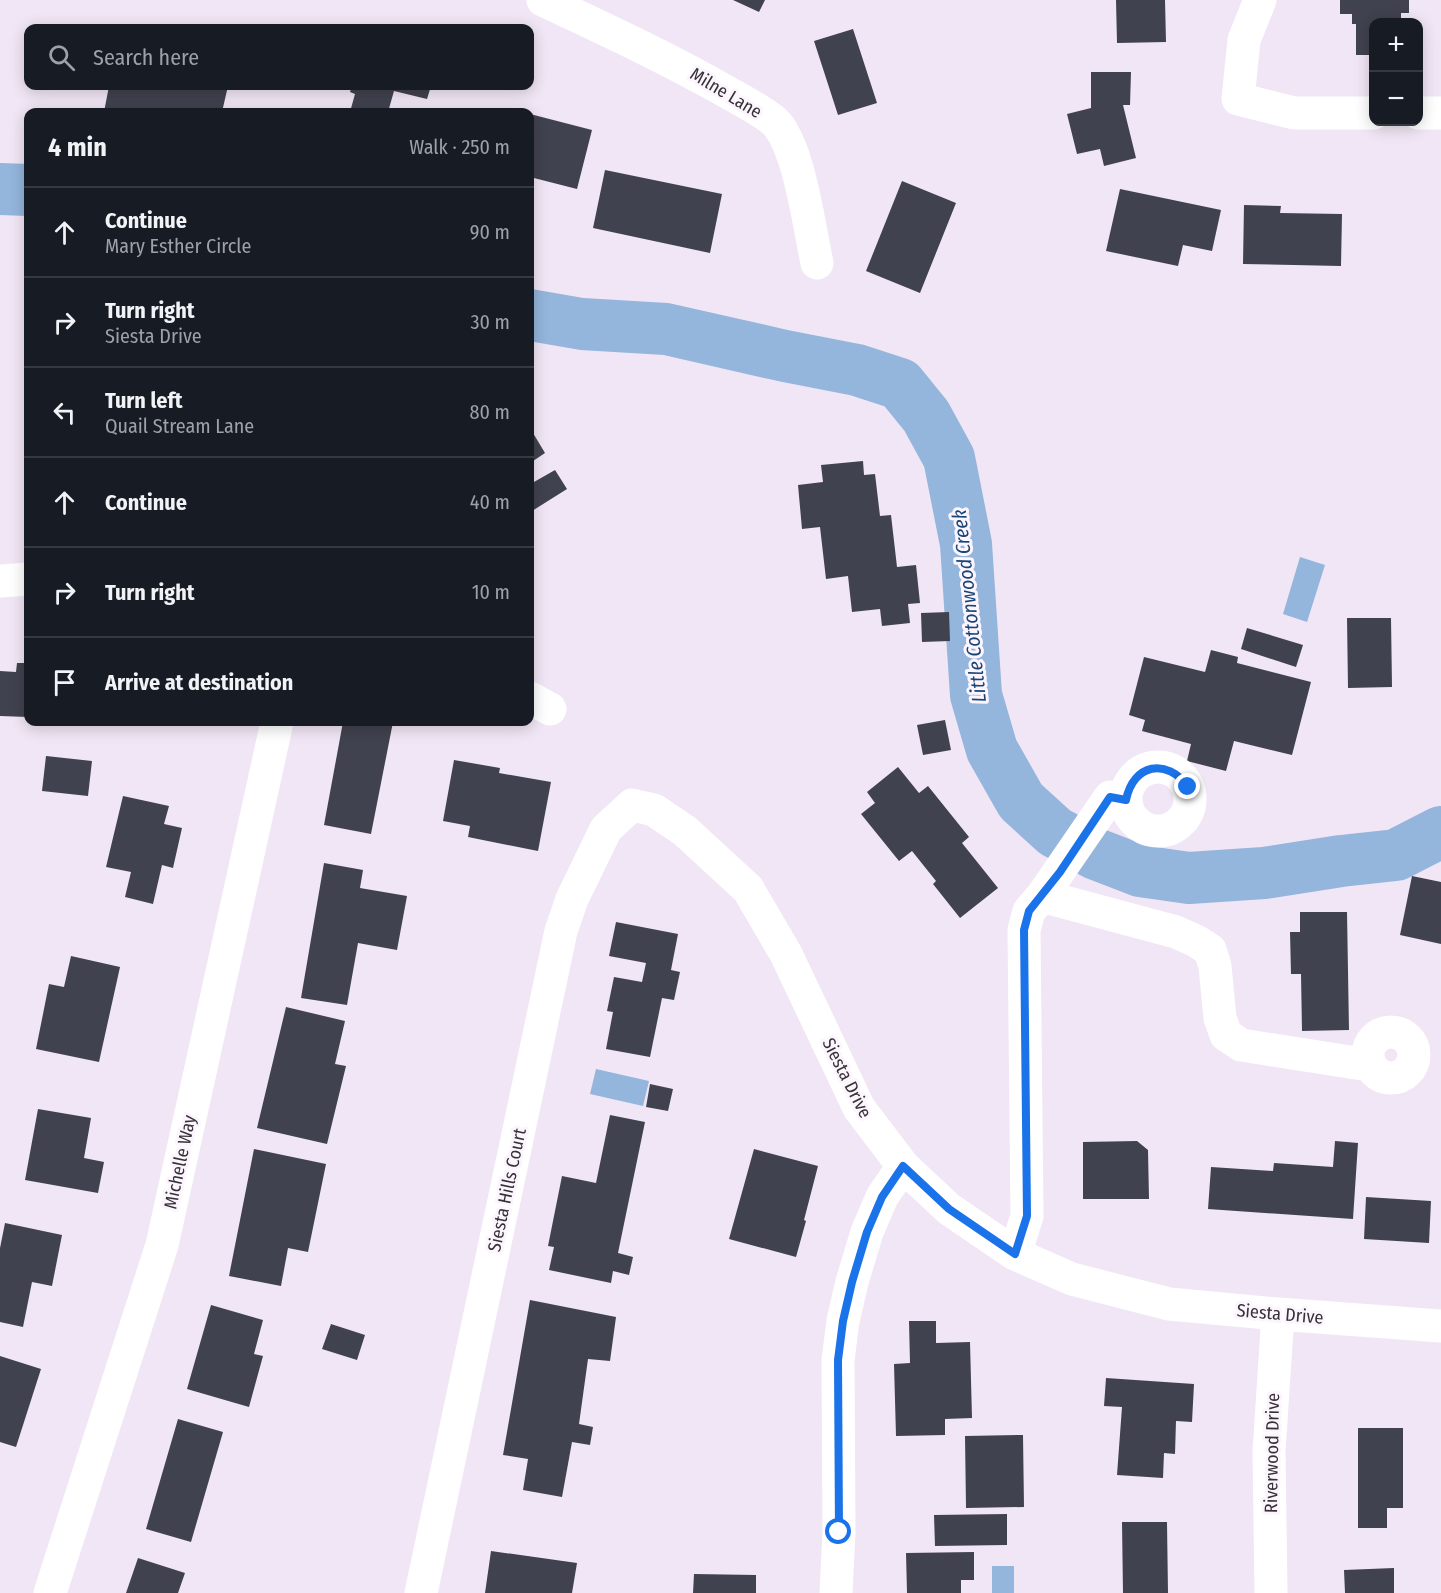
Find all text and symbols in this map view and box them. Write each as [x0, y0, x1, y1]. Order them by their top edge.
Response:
map controls [1369, 18, 1423, 126]
button: + [1369, 18, 1423, 72]
search box [24, 24, 534, 90]
icon: search [45, 41, 78, 74]
text: Search here [93, 44, 199, 71]
street label: Milne Lane [686, 63, 766, 123]
button: − [1369, 72, 1423, 126]
text: 4 min [48, 132, 107, 163]
text: Walk · 250 m [409, 135, 510, 159]
text: Continue [105, 207, 187, 234]
icon: ahead [48, 216, 81, 249]
text: 90 m [470, 220, 510, 244]
text: Mary Esther Circle [105, 234, 251, 258]
text: Turn right [105, 297, 194, 324]
icon: right [48, 306, 81, 339]
text: 30 m [470, 310, 510, 334]
text: Siesta Drive [105, 324, 202, 348]
text: Turn left [105, 387, 183, 414]
icon: left [48, 396, 81, 429]
text: 80 m [470, 400, 510, 424]
text: Quail Stream Lane [105, 414, 254, 438]
icon: ahead [48, 486, 81, 519]
text: Continue [105, 489, 187, 516]
text: 40 m [470, 490, 510, 514]
water label: Little Cottonwood Creek [947, 508, 991, 704]
icon: right [48, 576, 81, 609]
text: Turn right [105, 579, 194, 606]
text: 10 m [472, 580, 510, 604]
icon: arrive [48, 666, 81, 699]
text: Arrive at destination [105, 669, 293, 696]
route end [1174, 773, 1200, 799]
street label: Siesta Drive [817, 1034, 877, 1122]
street label: Michelle Way [159, 1113, 201, 1211]
street label: Siesta Hills Court [483, 1126, 531, 1254]
street label: Siesta Drive [1236, 1299, 1324, 1329]
street label: Riverwood Drive [1260, 1393, 1284, 1513]
route start [825, 1518, 851, 1544]

